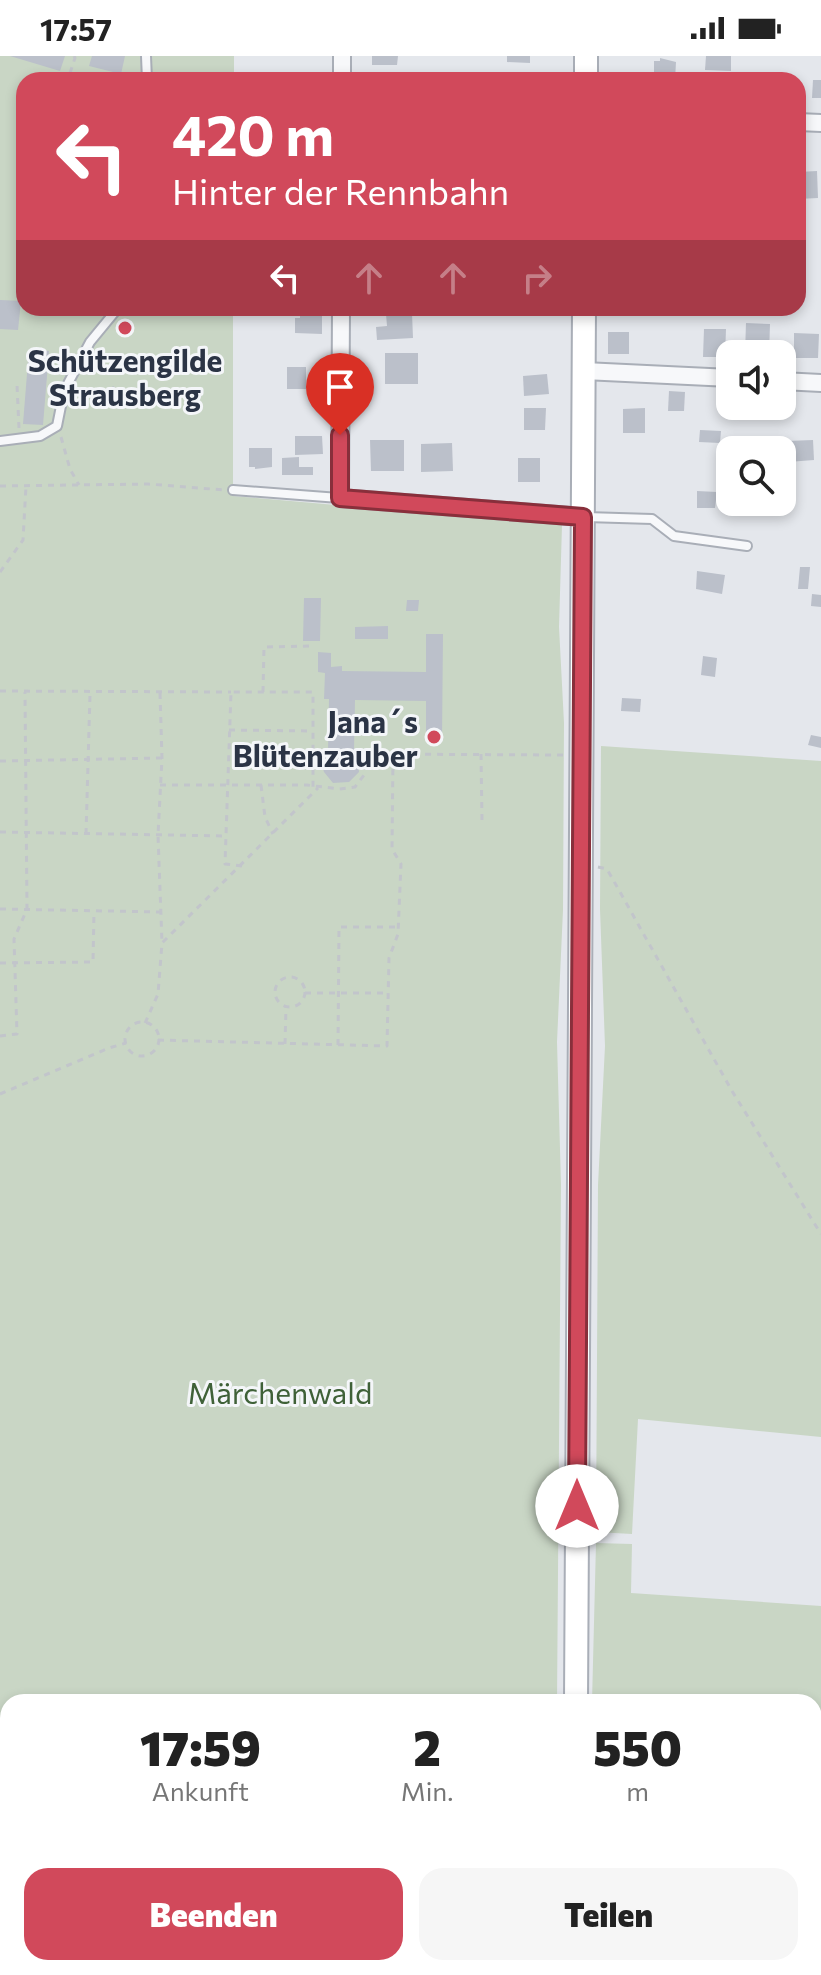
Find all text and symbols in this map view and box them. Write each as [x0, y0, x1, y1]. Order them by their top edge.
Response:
text: 17:57 [40, 10, 112, 47]
text: 420 m [172, 99, 334, 168]
icon: left [40, 104, 144, 208]
text: Hinter der Rennbahn [172, 168, 509, 212]
icon: left [263, 256, 307, 300]
icon: ahead [347, 256, 391, 300]
icon: ahead [431, 256, 475, 300]
icon: right [515, 256, 559, 300]
marker: Schützengilde Strausberg [116, 319, 134, 337]
map controls [716, 340, 796, 516]
button: sound [716, 340, 796, 420]
place label: Schützengilde Strausberg [28, 341, 222, 412]
pin [306, 353, 374, 435]
icon: arrive [318, 365, 362, 409]
button: search [716, 436, 796, 516]
place label: Jana´s Blütenzauber [233, 702, 418, 773]
marker: Jana´s Blütenzauber [425, 728, 443, 746]
park label: Märchenwald [188, 1373, 372, 1410]
position arrow [535, 1464, 619, 1548]
text: 17:59 [140, 1717, 261, 1776]
text: 2 [413, 1717, 441, 1776]
text: 550 [593, 1717, 682, 1776]
text: Ankunft [152, 1775, 249, 1806]
text: Min. [401, 1775, 453, 1806]
text: m [626, 1775, 649, 1806]
button: Beenden [24, 1868, 403, 1960]
button: Teilen [419, 1868, 798, 1960]

